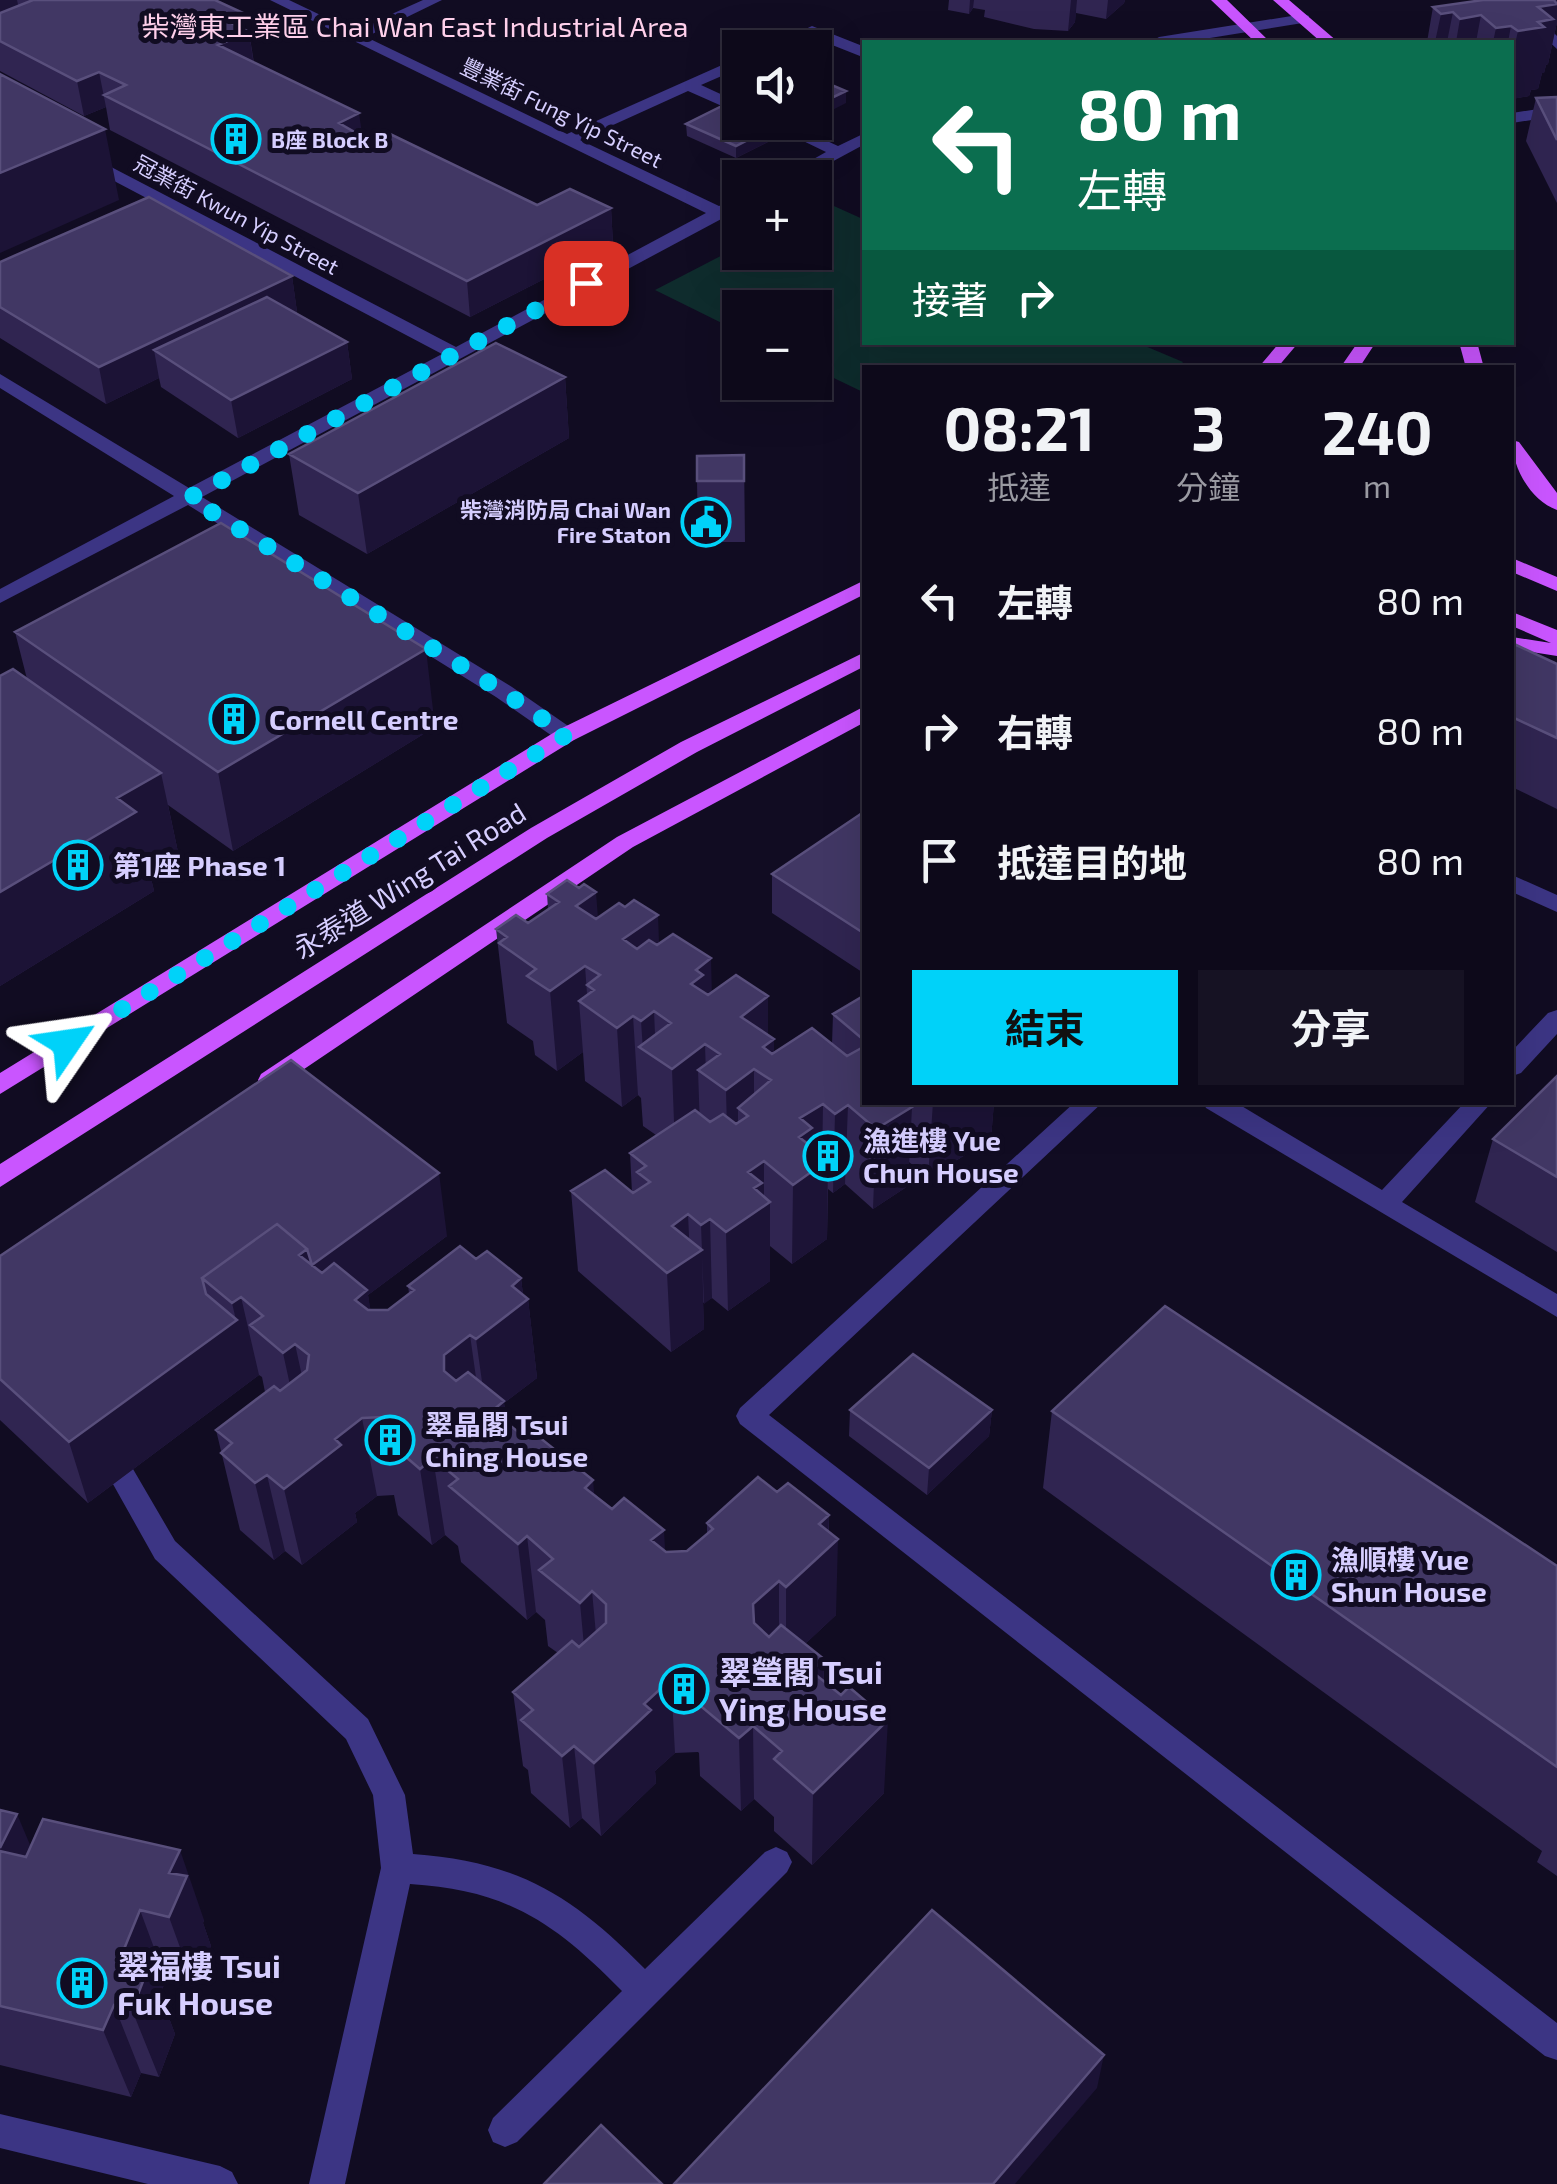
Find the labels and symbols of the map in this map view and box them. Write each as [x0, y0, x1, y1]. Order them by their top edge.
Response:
district label: 柴灣東工業區 Chai Wan East Industrial Area [142, 9, 688, 43]
street label: 豐業街 Fung Yip Street [457, 52, 667, 172]
building icon: B座 Block B [210, 113, 262, 165]
place label: B座 Block B [271, 126, 388, 152]
street label: 冠業街 Kwun Yip Street [130, 149, 344, 279]
pin [544, 241, 629, 326]
place label: 柴灣消防局 Chai Wan Fire Staton [460, 496, 671, 547]
public building icon: 柴灣消防局 Chai Wan Fire Staton [680, 496, 732, 548]
building icon: Cornell Centre [208, 693, 260, 745]
place label: Cornell Centre [269, 702, 458, 736]
street label: 永泰道 Wing Tai Road [286, 795, 532, 965]
building icon: 第1座 Phase 1 [52, 839, 104, 891]
place label: 第1座 Phase 1 [113, 848, 286, 882]
position arrow [15, 991, 119, 1095]
place label: 漁進樓 Yue Chun House [863, 1123, 1019, 1189]
building icon: 漁進樓 Yue Chun House [802, 1130, 854, 1182]
place label: 翠晶閣 Tsui Ching House [425, 1407, 588, 1473]
building icon: 翠晶閣 Tsui Ching House [364, 1414, 416, 1466]
place label: 漁順樓 Yue Shun House [1331, 1542, 1487, 1608]
building icon: 漁順樓 Yue Shun House [1270, 1549, 1322, 1601]
place label: 翠瑩閣 Tsui Ying House [719, 1652, 887, 1727]
building icon: 翠瑩閣 Tsui Ying House [658, 1663, 710, 1715]
place label: 翠福樓 Tsui Fuk House [117, 1946, 281, 2021]
building icon: 翠福樓 Tsui Fuk House [56, 1957, 108, 2009]

